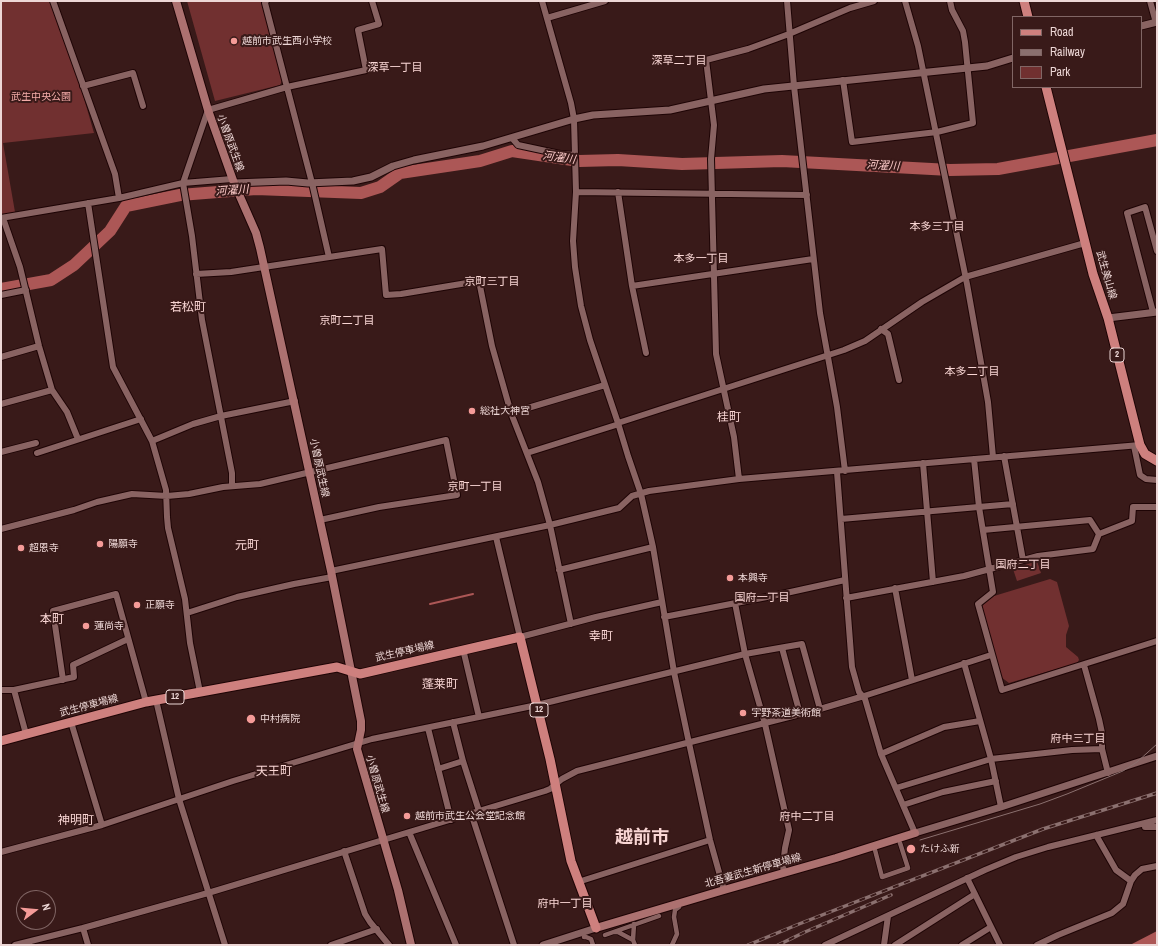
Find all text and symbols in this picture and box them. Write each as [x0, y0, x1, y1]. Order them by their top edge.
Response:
legend [1012, 16, 1142, 88]
text: Road [1050, 24, 1074, 40]
place label: 越前市武生西小学校 [242, 35, 332, 47]
marker: 越前市武生西小学校 [229, 36, 239, 46]
text: Railway [1050, 44, 1085, 60]
district label: 深草二丁目 [652, 54, 706, 68]
district label: 深草一丁目 [368, 61, 422, 75]
text: Park [1050, 64, 1070, 80]
park label: 武生中央公園 [11, 91, 71, 103]
street label: 小曽原武生線 [214, 113, 246, 173]
water label: 河濯川 [542, 149, 576, 167]
water label: 河濯川 [866, 159, 900, 173]
water label: 河濯川 [215, 183, 249, 199]
district label: 本多三丁目 [910, 220, 964, 234]
street label: 武生美山線 [1093, 249, 1119, 301]
district label: 本多一丁目 [674, 252, 728, 266]
district label: 京町三丁目 [465, 275, 519, 289]
district label: 若松町 [170, 301, 206, 315]
district label: 京町二丁目 [320, 314, 374, 328]
road number: 2 [1110, 348, 1124, 362]
district label: 本多二丁目 [945, 365, 999, 379]
place label: 総社大神宮 [480, 405, 530, 417]
marker: 総社大神宮 [467, 406, 477, 416]
district label: 桂町 [717, 411, 741, 425]
street label: 小曽原武生線 [307, 437, 331, 499]
district label: 京町一丁目 [448, 480, 502, 494]
place label: 陽願寺 [108, 538, 138, 550]
marker: 陽願寺 [95, 539, 105, 549]
district label: 元町 [235, 539, 259, 553]
place label: 超恩寺 [29, 542, 59, 554]
marker: 超恩寺 [16, 543, 26, 553]
district label: 国府二丁目 [996, 558, 1050, 572]
place label: 本興寺 [738, 572, 768, 584]
marker: 本興寺 [725, 573, 735, 583]
district label: 国府一丁目 [735, 591, 789, 605]
place label: 正願寺 [145, 599, 175, 611]
marker: 正願寺 [132, 600, 142, 610]
district label: 本町 [40, 613, 64, 627]
place label: 蓮尚寺 [94, 620, 124, 632]
marker: 蓮尚寺 [81, 621, 91, 631]
district label: 幸町 [589, 630, 613, 644]
street label: 武生停車場線 [374, 639, 436, 665]
district label: 蓬莱町 [422, 678, 458, 692]
road number: 12 [166, 690, 184, 704]
street label: 武生停車場線 [58, 692, 120, 720]
road number: 12 [530, 703, 548, 717]
place label: 宇野茶道美術館 [751, 707, 821, 719]
marker: 宇野茶道美術館 [738, 708, 748, 718]
marker: 中村病院 [245, 713, 257, 725]
place label: 中村病院 [260, 713, 300, 725]
district label: 府中三丁目 [1051, 732, 1105, 746]
street label: 小曽原武生線 [363, 754, 391, 814]
district label: 天王町 [256, 765, 292, 779]
place label: 越前市武生公会堂記念館 [415, 810, 525, 822]
district label: 府中二丁目 [780, 810, 834, 824]
marker: 越前市武生公会堂記念館 [402, 811, 412, 821]
district label: 神明町 [58, 814, 94, 828]
district label: 越前市 [615, 827, 669, 849]
marker: たけふ新 [905, 843, 917, 855]
place label: たけふ新 [920, 843, 960, 855]
street label: 北吾妻武生新停車場線 [703, 851, 803, 891]
north arrow [16, 890, 56, 930]
district label: 府中一丁目 [538, 897, 592, 911]
text: N [39, 902, 54, 912]

